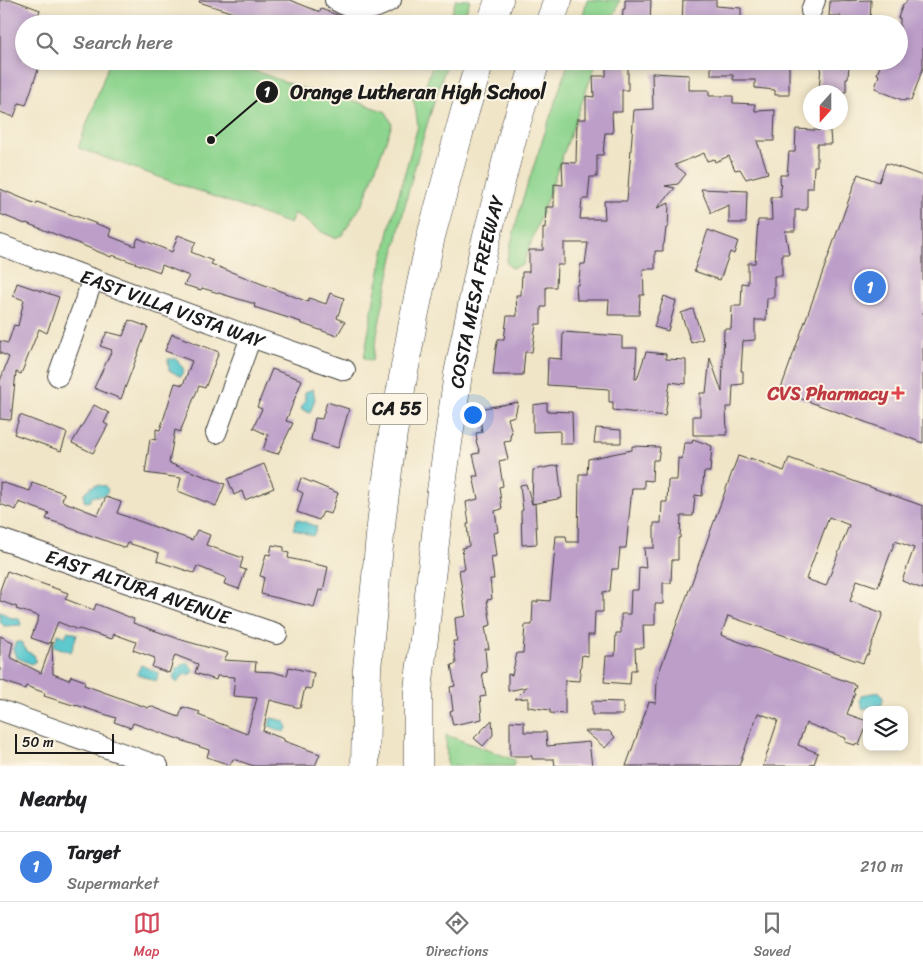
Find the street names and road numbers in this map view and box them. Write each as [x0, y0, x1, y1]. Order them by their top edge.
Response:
street label: COSTA MESA FREEWAY [440, 191, 514, 390]
street label: EAST VILLA VISTA WAY [76, 259, 271, 358]
road number: CA 55 [367, 394, 427, 424]
street label: EAST ALTURA AVENUE [41, 539, 236, 634]

